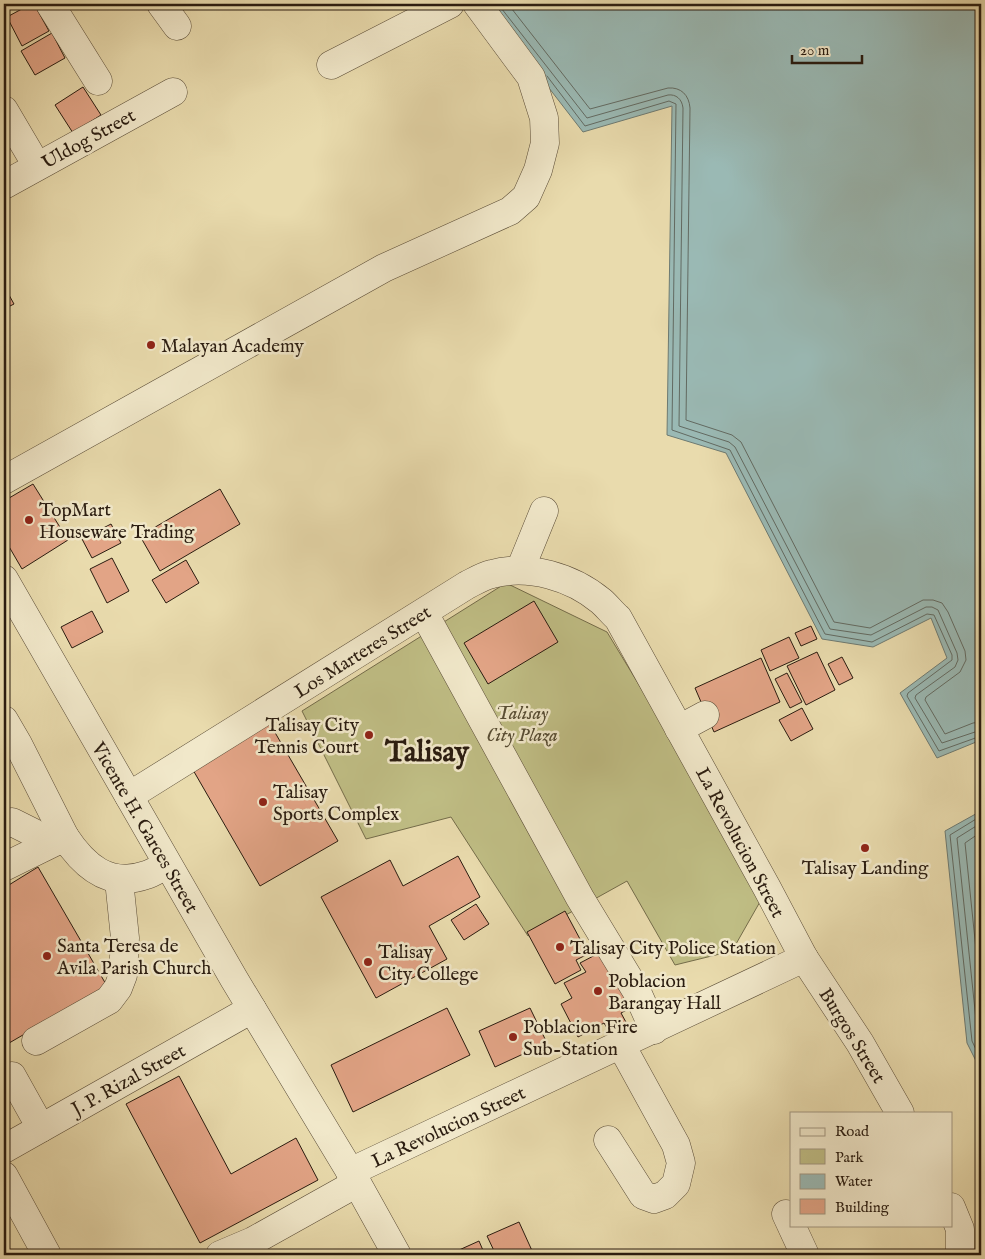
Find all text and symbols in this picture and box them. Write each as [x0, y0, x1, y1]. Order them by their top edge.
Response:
scale bar [792, 32, 862, 64]
text: 20 m [800, 41, 830, 60]
street label: Uldog Street [38, 104, 140, 175]
place label: Malayan Academy [161, 335, 305, 359]
marker: Malayan Academy [145, 339, 157, 351]
place label: TopMart Houseware Trading [39, 499, 195, 545]
marker: TopMart Houseware Trading [23, 514, 35, 526]
street label: Los Marteres Street [290, 601, 436, 704]
park label: Talisay City Plaza [486, 702, 558, 748]
place label: Talisay City Tennis Court [255, 714, 360, 760]
marker: Talisay City Tennis Court [363, 729, 375, 741]
district label: Talisay [384, 735, 470, 772]
street label: Vicente H. Garces Street [85, 737, 203, 918]
street label: La Revolucion Street [689, 764, 789, 923]
place label: Talisay Sports Complex [273, 781, 399, 827]
marker: Talisay Sports Complex [257, 796, 269, 808]
marker: Talisay Landing [859, 842, 871, 854]
place label: Talisay Landing [802, 857, 929, 881]
place label: Santa Teresa de Avila Parish Church [56, 935, 211, 981]
place label: Talisay City Police Station [570, 937, 776, 961]
place label: Talisay City College [378, 941, 479, 987]
marker: Talisay City Police Station [554, 941, 566, 953]
marker: Santa Teresa de Avila Parish Church [41, 950, 53, 962]
marker: Talisay City College [362, 956, 374, 968]
place label: Poblacion Barangay Hall [608, 970, 722, 1016]
street label: Burgos Street [813, 984, 890, 1089]
marker: Poblacion Barangay Hall [592, 985, 604, 997]
place label: Poblacion Fire Sub-Station [523, 1016, 638, 1062]
marker: Poblacion Fire Sub-Station [507, 1031, 519, 1043]
street label: J. P. Rizal Street [66, 1039, 191, 1123]
street label: La Revolucion Street [368, 1081, 530, 1174]
legend [790, 1112, 952, 1226]
text: Road [835, 1122, 870, 1141]
text: Park [835, 1148, 865, 1167]
text: Water [835, 1172, 873, 1191]
text: Building [835, 1198, 890, 1217]

